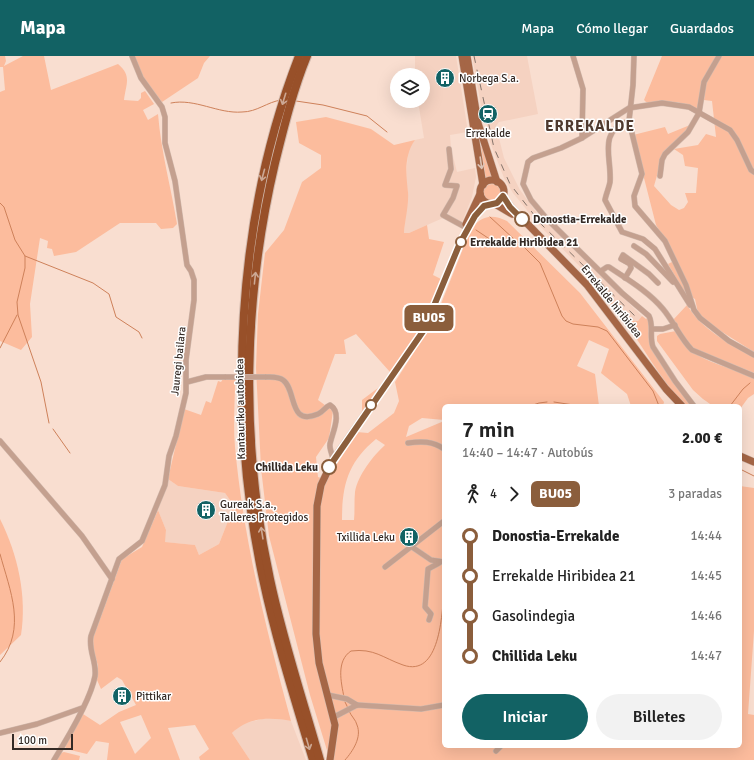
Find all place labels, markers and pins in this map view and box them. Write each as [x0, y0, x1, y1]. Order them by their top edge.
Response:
building icon: Norbega S.a. [434, 67, 456, 89]
place label: Norbega S.a. [459, 72, 519, 85]
station icon: Errekalde [477, 103, 499, 125]
place label: Errekalde [465, 127, 511, 140]
marker: Donostia-Errekalde [514, 211, 530, 227]
place label: Donostia-Errekalde [533, 213, 627, 226]
marker: Errekalde Hiribidea 21 [455, 236, 467, 248]
place label: Errekalde Hiribidea 21 [470, 236, 578, 249]
unlabelled marker [365, 399, 377, 411]
marker: Chillida Leku [321, 459, 337, 475]
place label: Chillida Leku [255, 461, 318, 474]
place label: Gureak S.a., Talleres Protegidos [220, 498, 309, 524]
building icon: Gureak S.a., Talleres Protegidos [195, 499, 217, 521]
building icon: Txillida Leku [398, 526, 420, 548]
place label: Txillida Leku [337, 531, 395, 544]
building icon: Pittikar [111, 685, 133, 707]
place label: Pittikar [136, 690, 171, 703]

